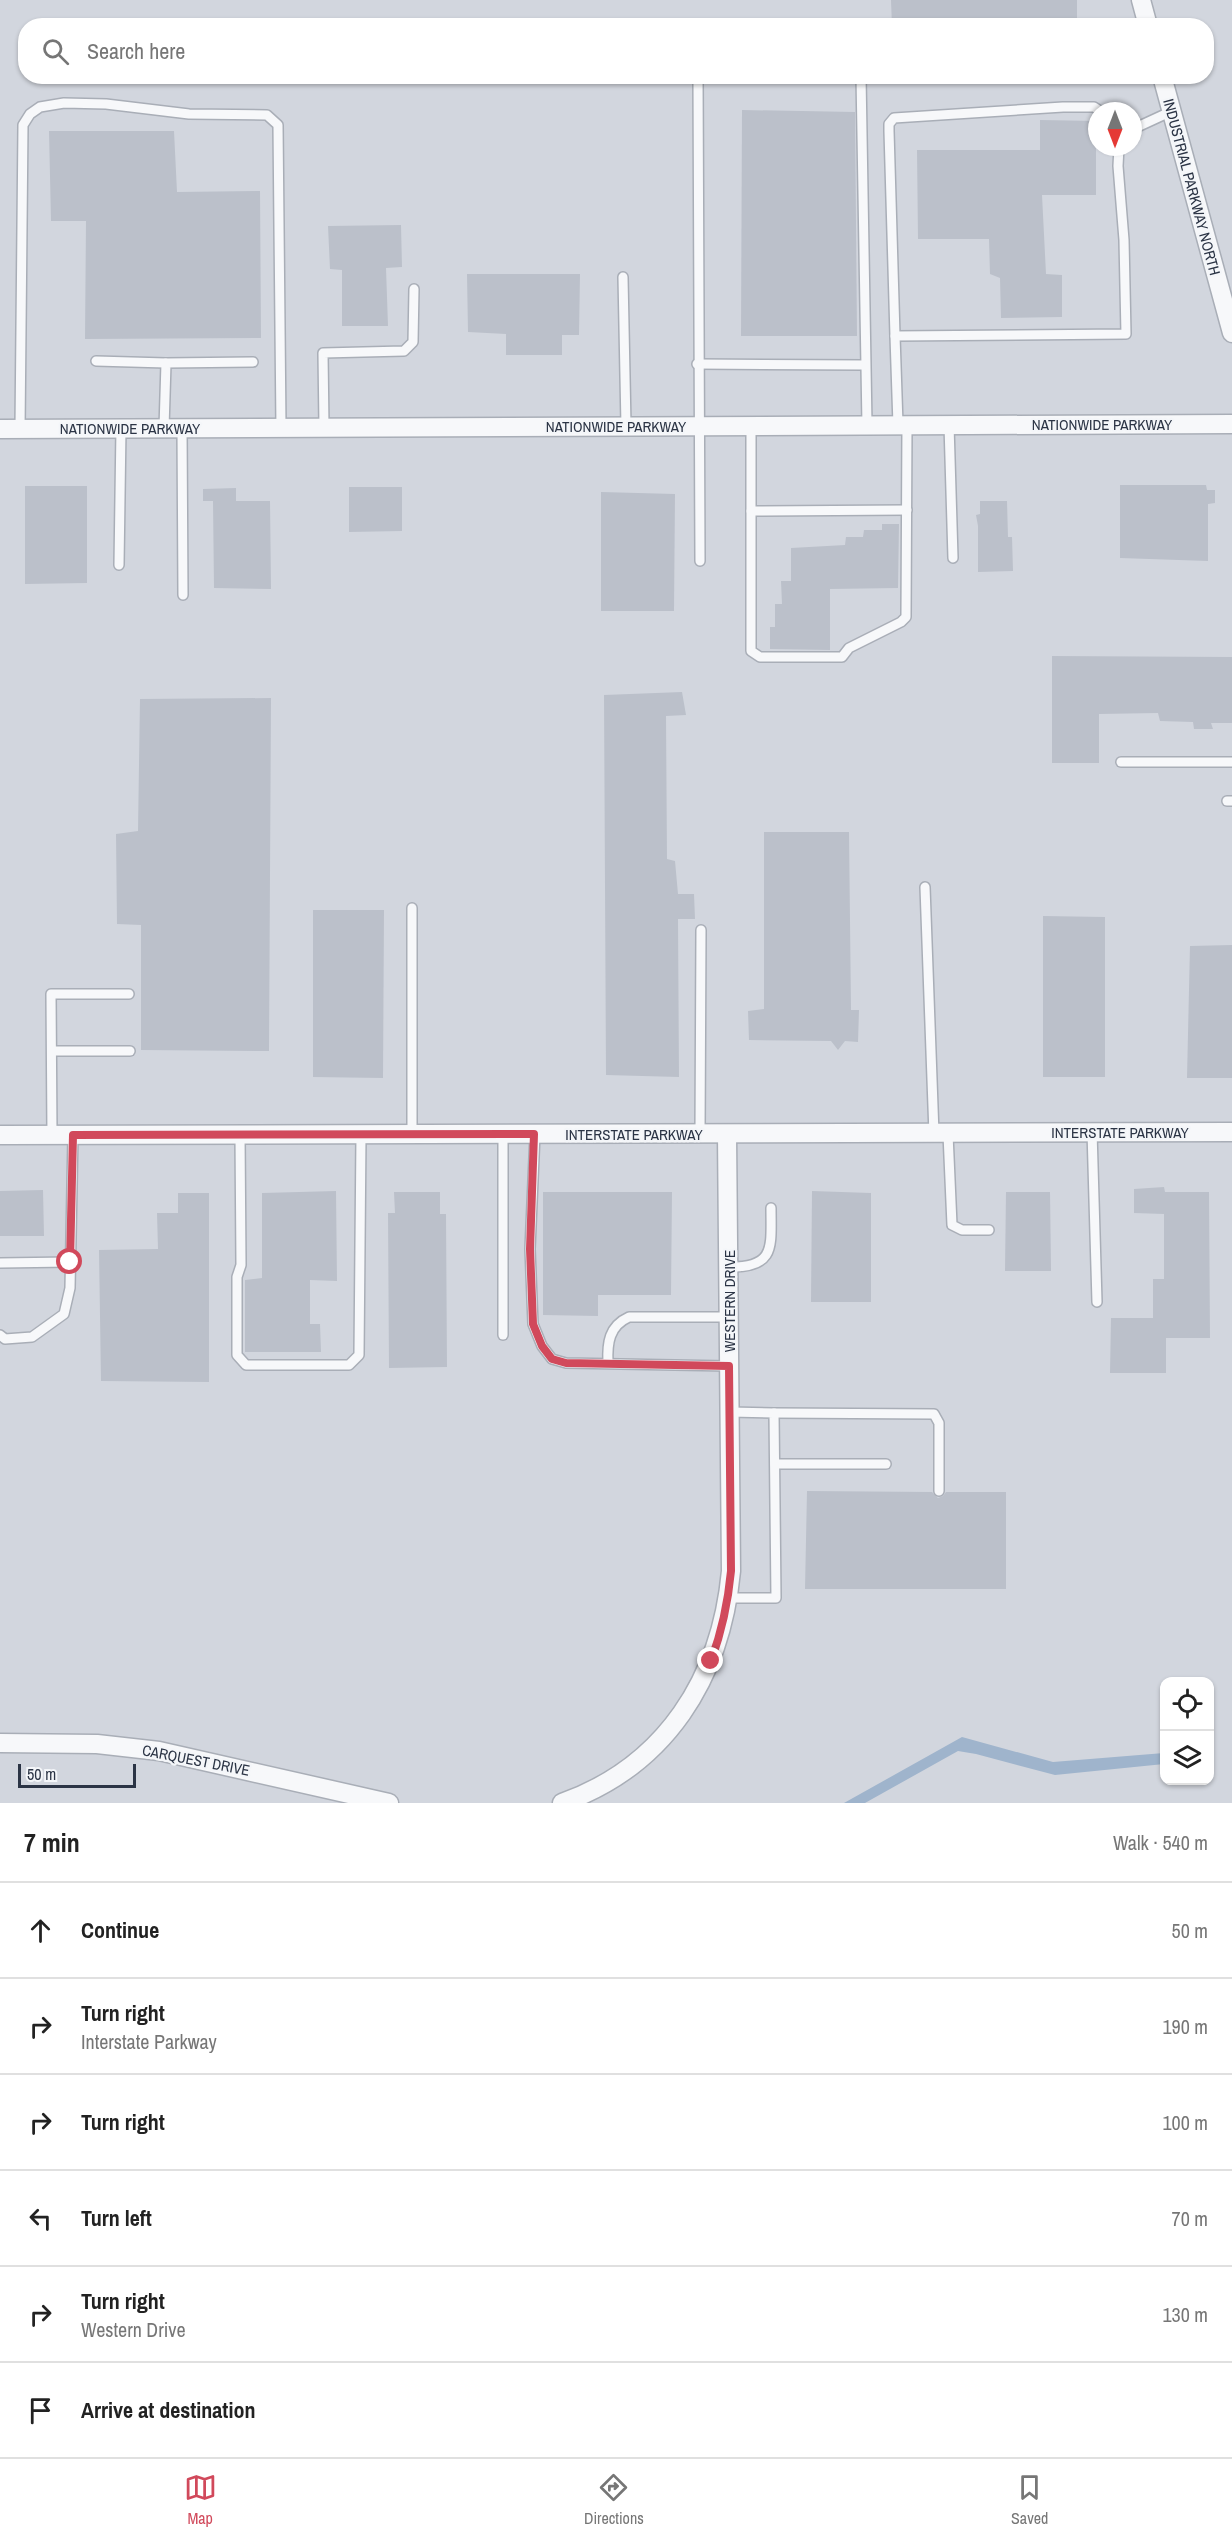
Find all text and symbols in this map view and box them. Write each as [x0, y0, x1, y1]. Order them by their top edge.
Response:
search box [18, 18, 1214, 84]
icon: search [39, 35, 72, 68]
text: Search here [87, 36, 185, 66]
street label: INDUSTRIAL PARKWAY NORTH [1158, 96, 1226, 278]
north arrow [1088, 102, 1142, 156]
street label: NATIONWIDE PARKWAY [1032, 414, 1173, 435]
street label: NATIONWIDE PARKWAY [546, 416, 687, 437]
street label: NATIONWIDE PARKWAY [60, 418, 201, 439]
street label: INTERSTATE PARKWAY [1051, 1122, 1190, 1143]
street label: INTERSTATE PARKWAY [565, 1124, 704, 1145]
route start [56, 1248, 82, 1274]
street label: WESTERN DRIVE [719, 1250, 740, 1352]
route end [697, 1647, 723, 1673]
map controls [1160, 1677, 1214, 1785]
button: locate [1160, 1677, 1214, 1731]
button: layers [1160, 1731, 1214, 1785]
street label: CARQUEST DRIVE [140, 1739, 252, 1781]
scale bar [18, 1761, 136, 1788]
text: 50 m [27, 1763, 56, 1785]
text: 7 min [24, 1825, 80, 1860]
text: Walk · 540 m [1113, 1829, 1208, 1856]
icon: ahead [24, 1914, 57, 1947]
text: Continue [81, 1915, 159, 1945]
text: 50 m [1172, 1917, 1208, 1944]
text: Turn right [81, 1998, 165, 2028]
icon: right [24, 2010, 57, 2043]
text: 190 m [1162, 2013, 1208, 2040]
text: Interstate Parkway [81, 2028, 217, 2055]
icon: right [24, 2106, 57, 2139]
text: Turn right [81, 2107, 165, 2137]
text: 100 m [1162, 2109, 1208, 2136]
icon: left [24, 2202, 57, 2235]
text: Turn left [81, 2203, 152, 2233]
text: 70 m [1172, 2205, 1208, 2232]
text: Turn right [81, 2286, 165, 2316]
icon: right [24, 2298, 57, 2331]
text: 130 m [1162, 2301, 1208, 2328]
text: Western Drive [81, 2316, 186, 2343]
icon: arrive [24, 2394, 57, 2427]
text: Arrive at destination [81, 2395, 255, 2425]
tab: Map [184, 2471, 217, 2529]
tab: Directions [584, 2471, 644, 2529]
tab: Saved [1011, 2471, 1048, 2529]

